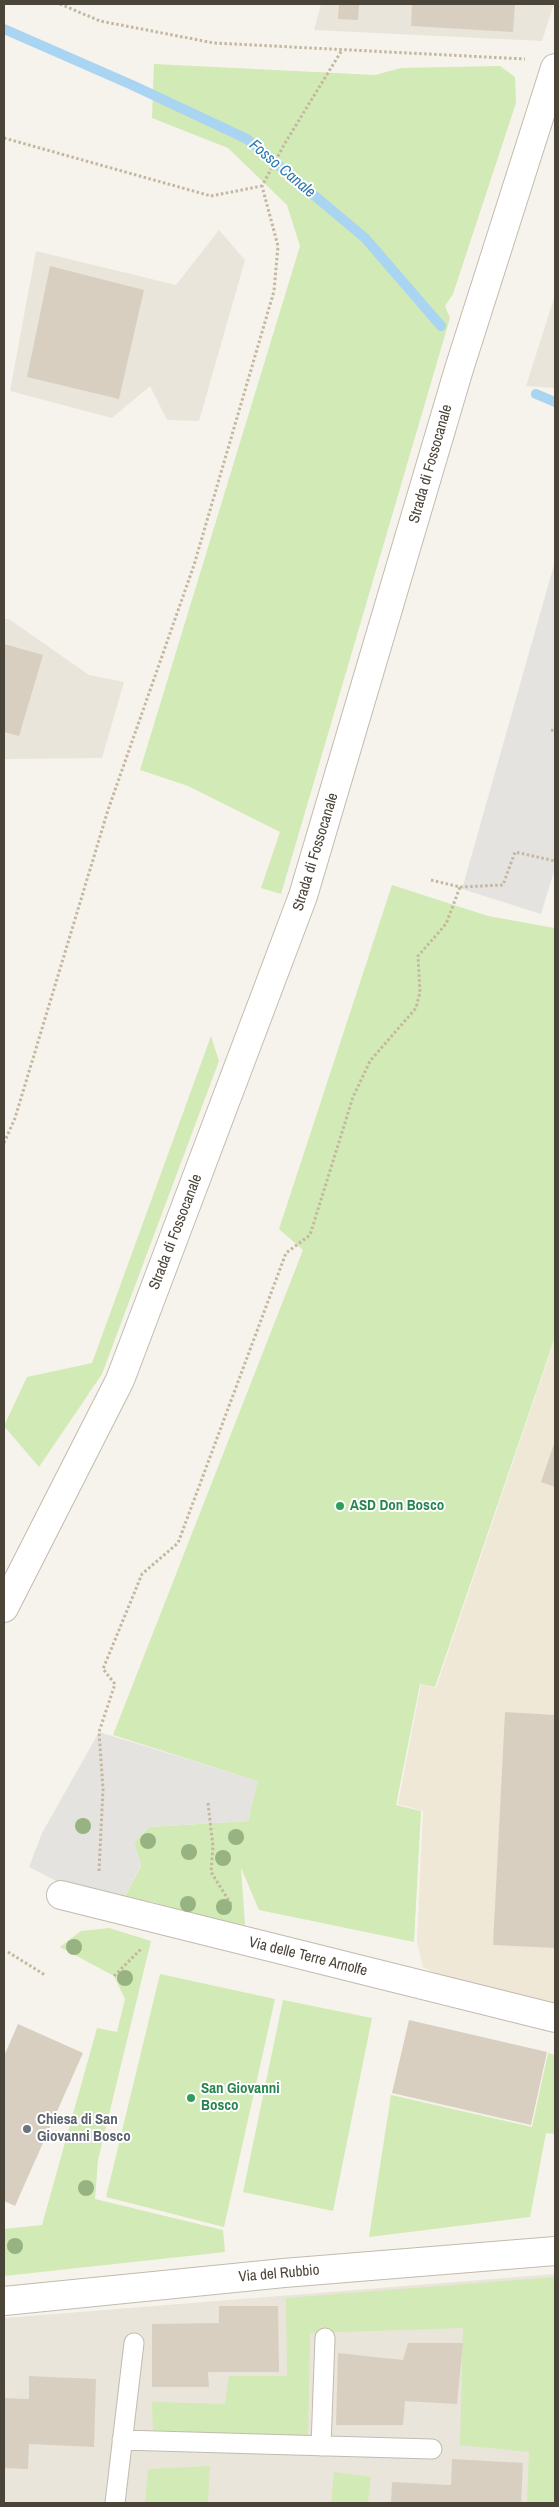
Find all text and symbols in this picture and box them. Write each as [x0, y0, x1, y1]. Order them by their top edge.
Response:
water label: Fosso Canale [245, 136, 319, 202]
street label: Strada di Fossocanale [405, 403, 457, 525]
street label: Strada di Fossocanale [289, 791, 343, 913]
street label: Strada di Fossocanale [146, 1172, 206, 1292]
place label: ASD Don Bosco [350, 1497, 444, 1515]
marker: ASD Don Bosco [334, 1500, 346, 1512]
street label: Via delle Terre Arnolfe [247, 1934, 369, 1980]
place label: San Giovanni Bosco [201, 2080, 280, 2115]
marker: San Giovanni Bosco [185, 2092, 197, 2104]
place label: Chiesa di San Giovanni Bosco [37, 2111, 131, 2146]
marker: Chiesa di San Giovanni Bosco [21, 2123, 33, 2135]
street label: Via del Rubbio [238, 2261, 320, 2287]

